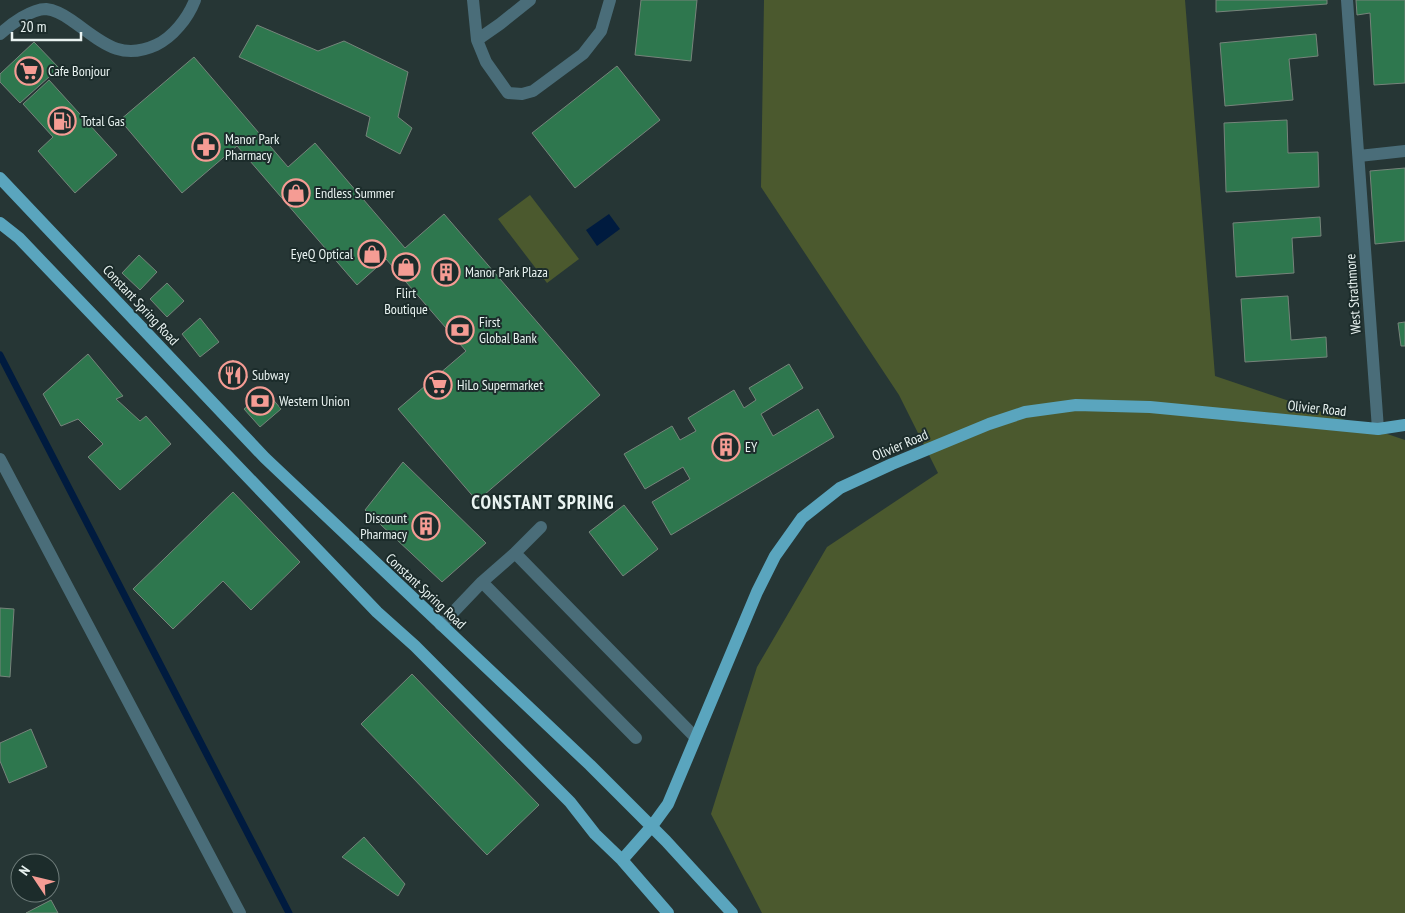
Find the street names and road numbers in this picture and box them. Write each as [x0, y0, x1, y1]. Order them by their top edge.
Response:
street label: West Strathmore [1341, 253, 1365, 335]
street label: Constant Spring Road [99, 261, 183, 349]
street label: Olivier Road [1287, 396, 1347, 420]
street label: Olivier Road [869, 425, 931, 465]
street label: Constant Spring Road [382, 549, 470, 633]

